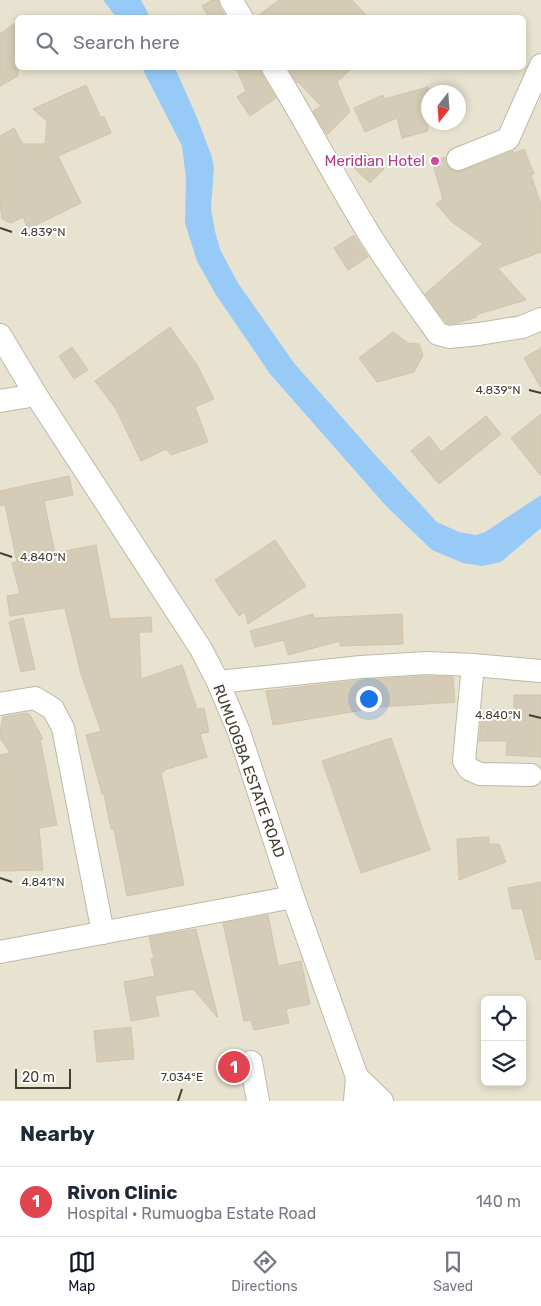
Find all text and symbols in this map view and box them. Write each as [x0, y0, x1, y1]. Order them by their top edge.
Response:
search box [15, 15, 526, 70]
icon: search [33, 29, 61, 57]
text: Search here [73, 31, 180, 54]
north arrow [421, 85, 466, 130]
place label: Meridian Hotel [325, 152, 425, 170]
marker: Meridian Hotel [429, 155, 441, 167]
text: 4.839°N [20, 225, 66, 239]
text: 4.839°N [475, 383, 521, 397]
text: 4.840°N [20, 550, 66, 564]
street label: RUMUOGBA ESTATE ROAD [209, 682, 289, 860]
your location [356, 686, 382, 712]
text: 4.840°N [475, 708, 521, 722]
text: 4.841°N [21, 875, 65, 889]
map controls [481, 996, 526, 1086]
button: locate [481, 996, 526, 1041]
button: layers [481, 1041, 526, 1086]
pin: 1 [218, 1048, 250, 1086]
scale bar [15, 1066, 71, 1089]
text: 20 m [22, 1069, 55, 1086]
text: 7.034°E [161, 1070, 203, 1084]
text: Nearby [20, 1121, 95, 1146]
text: Rivon Clinic [67, 1181, 177, 1204]
text: 1 [32, 1192, 40, 1211]
text: 140 m [476, 1192, 521, 1211]
text: Hospital · Rumuogba Estate Road [67, 1204, 316, 1223]
tab: Map [68, 1248, 96, 1295]
tab: Directions [231, 1248, 298, 1295]
tab: Saved [433, 1248, 473, 1295]

